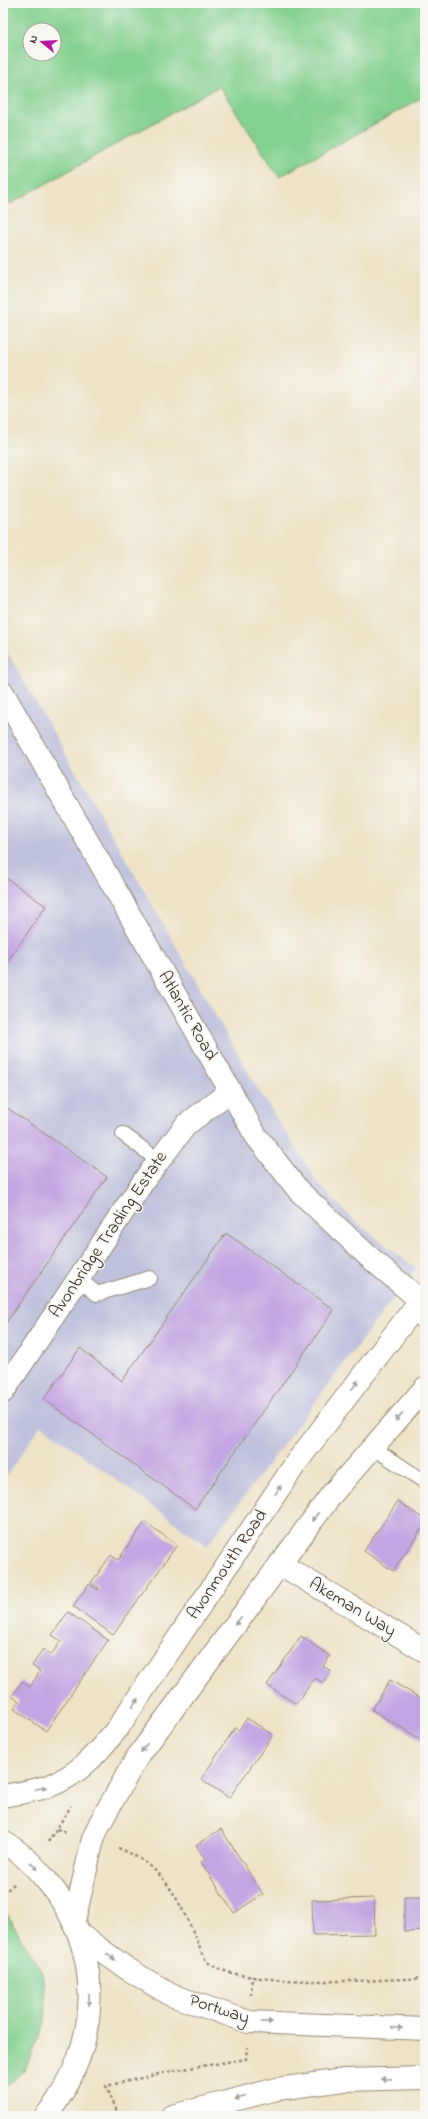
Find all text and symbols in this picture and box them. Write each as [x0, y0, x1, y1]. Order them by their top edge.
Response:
north arrow [22, 22, 62, 62]
text: N [25, 33, 42, 45]
street label: Atlantic Road [151, 966, 223, 1066]
street label: Avonbridge Trading Estate [43, 1146, 176, 1324]
one-way arrow [351, 1380, 359, 1391]
one-way arrow [395, 1413, 404, 1422]
one-way arrow [274, 1485, 282, 1495]
street label: Avonmouth Road [181, 1505, 275, 1625]
one-way arrow [311, 1511, 319, 1522]
street label: Akeman Way [303, 1572, 401, 1644]
one-way arrow [234, 1616, 242, 1627]
one-way arrow [131, 1697, 139, 1708]
one-way arrow [140, 1743, 148, 1754]
one-way arrow [35, 1784, 47, 1790]
one-way arrow [29, 1861, 39, 1871]
one-way arrow [105, 1953, 116, 1961]
street label: Portway [186, 1988, 252, 2032]
one-way arrow [86, 1994, 92, 2007]
one-way arrow [261, 2019, 274, 2025]
one-way arrow [391, 2024, 403, 2031]
one-way arrow [379, 2076, 392, 2082]
one-way arrow [233, 2096, 246, 2102]

